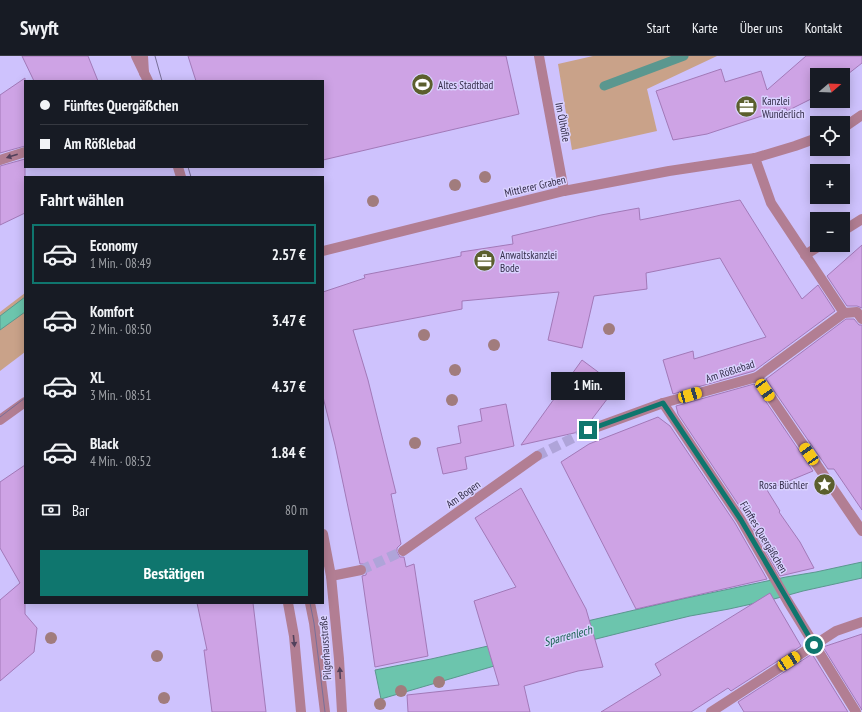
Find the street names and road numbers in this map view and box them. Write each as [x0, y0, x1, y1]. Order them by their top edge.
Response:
street label: Im Ölhöfle [552, 101, 574, 143]
street label: Mittlerer Graben [503, 172, 567, 200]
street label: Am Rößlebad [704, 356, 756, 385]
street label: Am Bogen [443, 477, 483, 511]
street label: Fünftes Quergäßchen [737, 499, 791, 576]
street label: Pilgerhausstraße [316, 615, 334, 680]

